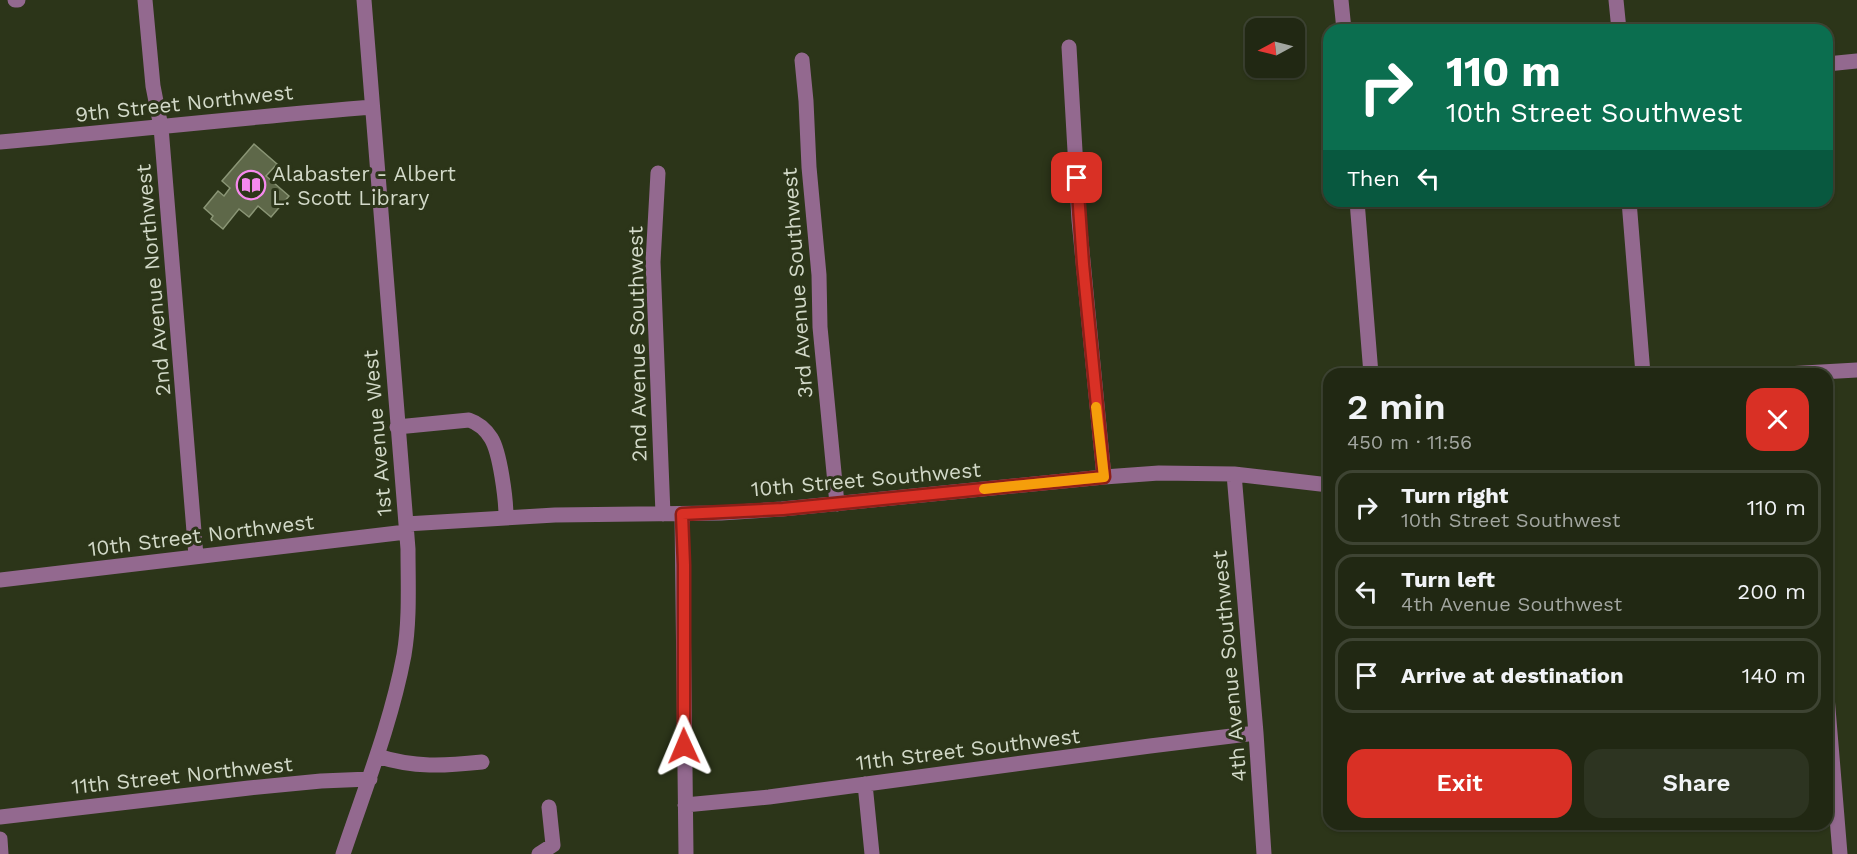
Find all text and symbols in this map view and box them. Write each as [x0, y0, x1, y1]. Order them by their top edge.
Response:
north arrow [1245, 18, 1305, 78]
map controls [1245, 18, 1305, 78]
text: 110 m [1446, 47, 1561, 96]
icon: right [1347, 48, 1425, 126]
street label: 9th Street Northwest [74, 79, 294, 127]
text: 10th Street Southwest [1446, 97, 1742, 129]
pin [1051, 152, 1102, 203]
place label: Alabaster - Albert L. Scott Library [272, 161, 456, 210]
icon: arrive [1060, 161, 1093, 194]
icon: left [1412, 162, 1445, 195]
street label: 2nd Avenue Northwest [130, 163, 176, 397]
text: Then [1347, 166, 1400, 191]
street label: 3rd Avenue Southwest [776, 167, 818, 399]
library icon: Alabaster - Albert L. Scott Library [235, 169, 267, 201]
street label: 2nd Avenue Southwest [622, 226, 652, 462]
street label: 1st Avenue West [357, 349, 397, 517]
text: 2 min [1347, 386, 1446, 428]
button: close [1746, 388, 1809, 451]
text: 450 m · 11:56 [1347, 430, 1472, 454]
street label: 10th Street Southwest [750, 456, 982, 501]
text: Turn right [1401, 483, 1508, 508]
icon: right [1350, 491, 1383, 524]
text: 110 m [1747, 495, 1806, 520]
text: 10th Street Southwest [1401, 508, 1620, 532]
street label: 10th Street Northwest [87, 509, 315, 561]
street label: 4th Avenue Southwest [1206, 549, 1252, 783]
text: Turn left [1401, 567, 1495, 592]
icon: left [1350, 575, 1383, 608]
text: 200 m [1737, 579, 1806, 604]
text: 4th Avenue Southwest [1401, 592, 1622, 616]
icon: arrive [1350, 659, 1383, 692]
text: Arrive at destination [1401, 663, 1624, 688]
text: 140 m [1742, 663, 1806, 688]
position arrow [652, 714, 716, 778]
street label: 11th Street Southwest [855, 723, 1082, 775]
button: Exit [1347, 749, 1572, 818]
button: Share [1584, 749, 1809, 818]
street label: 11th Street Northwest [70, 751, 294, 799]

